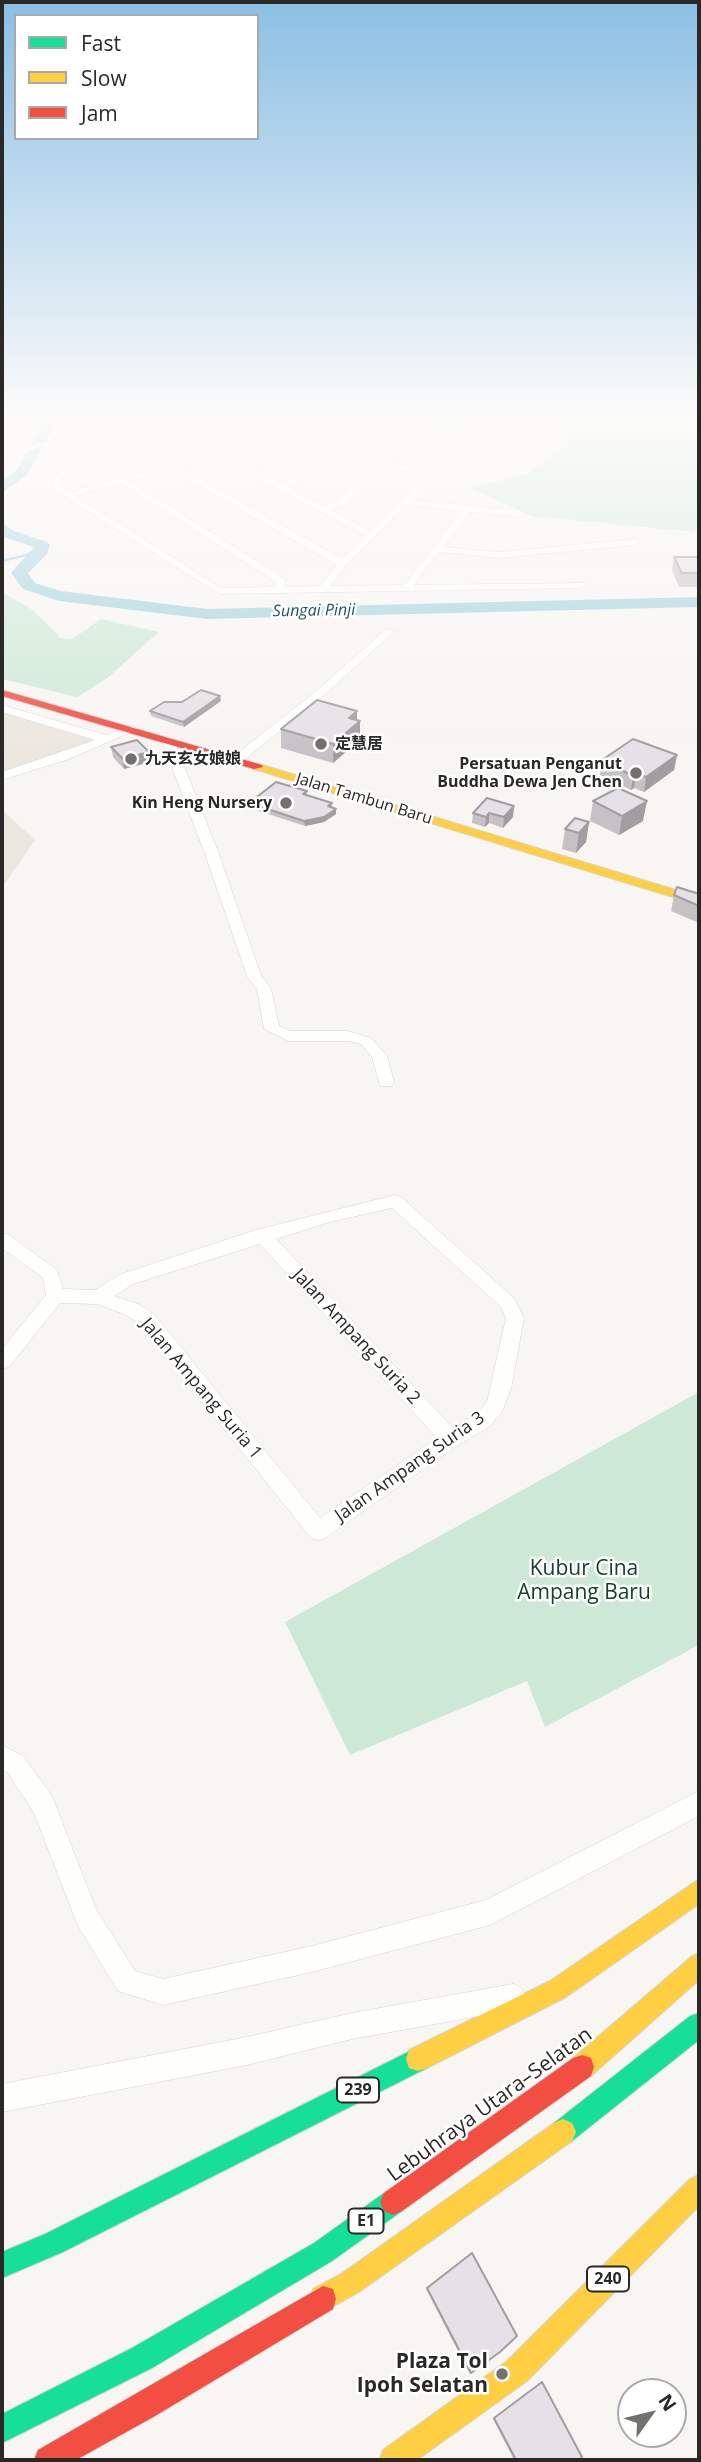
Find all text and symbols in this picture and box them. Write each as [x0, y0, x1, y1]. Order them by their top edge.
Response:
legend [14, 14, 259, 140]
text: Fast [81, 29, 121, 57]
text: Slow [81, 64, 127, 92]
text: Jam [81, 99, 118, 127]
water label: Sungai Pinji [273, 601, 355, 621]
place label: 定慧居 [335, 734, 383, 754]
marker: 定慧居 [313, 736, 329, 752]
place label: 九天玄女娘娘 [145, 749, 241, 769]
marker: 九天玄女娘娘 [123, 751, 139, 767]
place label: Persatuan Penganut Buddha Dewa Jen Chen [437, 754, 622, 792]
marker: Persatuan Penganut Buddha Dewa Jen Chen [628, 765, 644, 781]
street label: Jalan Tambun Baru [293, 769, 435, 829]
place label: Kin Heng Nursery [132, 793, 272, 813]
marker: Kin Heng Nursery [278, 795, 294, 811]
street label: Jalan Ampang Suria 2 [288, 1265, 424, 1409]
street label: Jalan Ampang Suria 1 [136, 1314, 266, 1464]
street label: Jalan Ampang Suria 3 [331, 1407, 489, 1527]
park label: Kubur Cina Ampang Baru [517, 1556, 651, 1606]
street label: Lebuhraya Utara–Selatan [383, 2022, 597, 2188]
road number: 239 [337, 2078, 379, 2102]
road number: E1 [348, 2208, 384, 2234]
road number: 240 [587, 2266, 629, 2292]
place label: Plaza Tol Ipoh Selatan [357, 2349, 488, 2399]
marker: Plaza Tol Ipoh Selatan [494, 2366, 510, 2382]
north arrow [617, 2378, 687, 2448]
text: N [653, 2389, 683, 2416]

